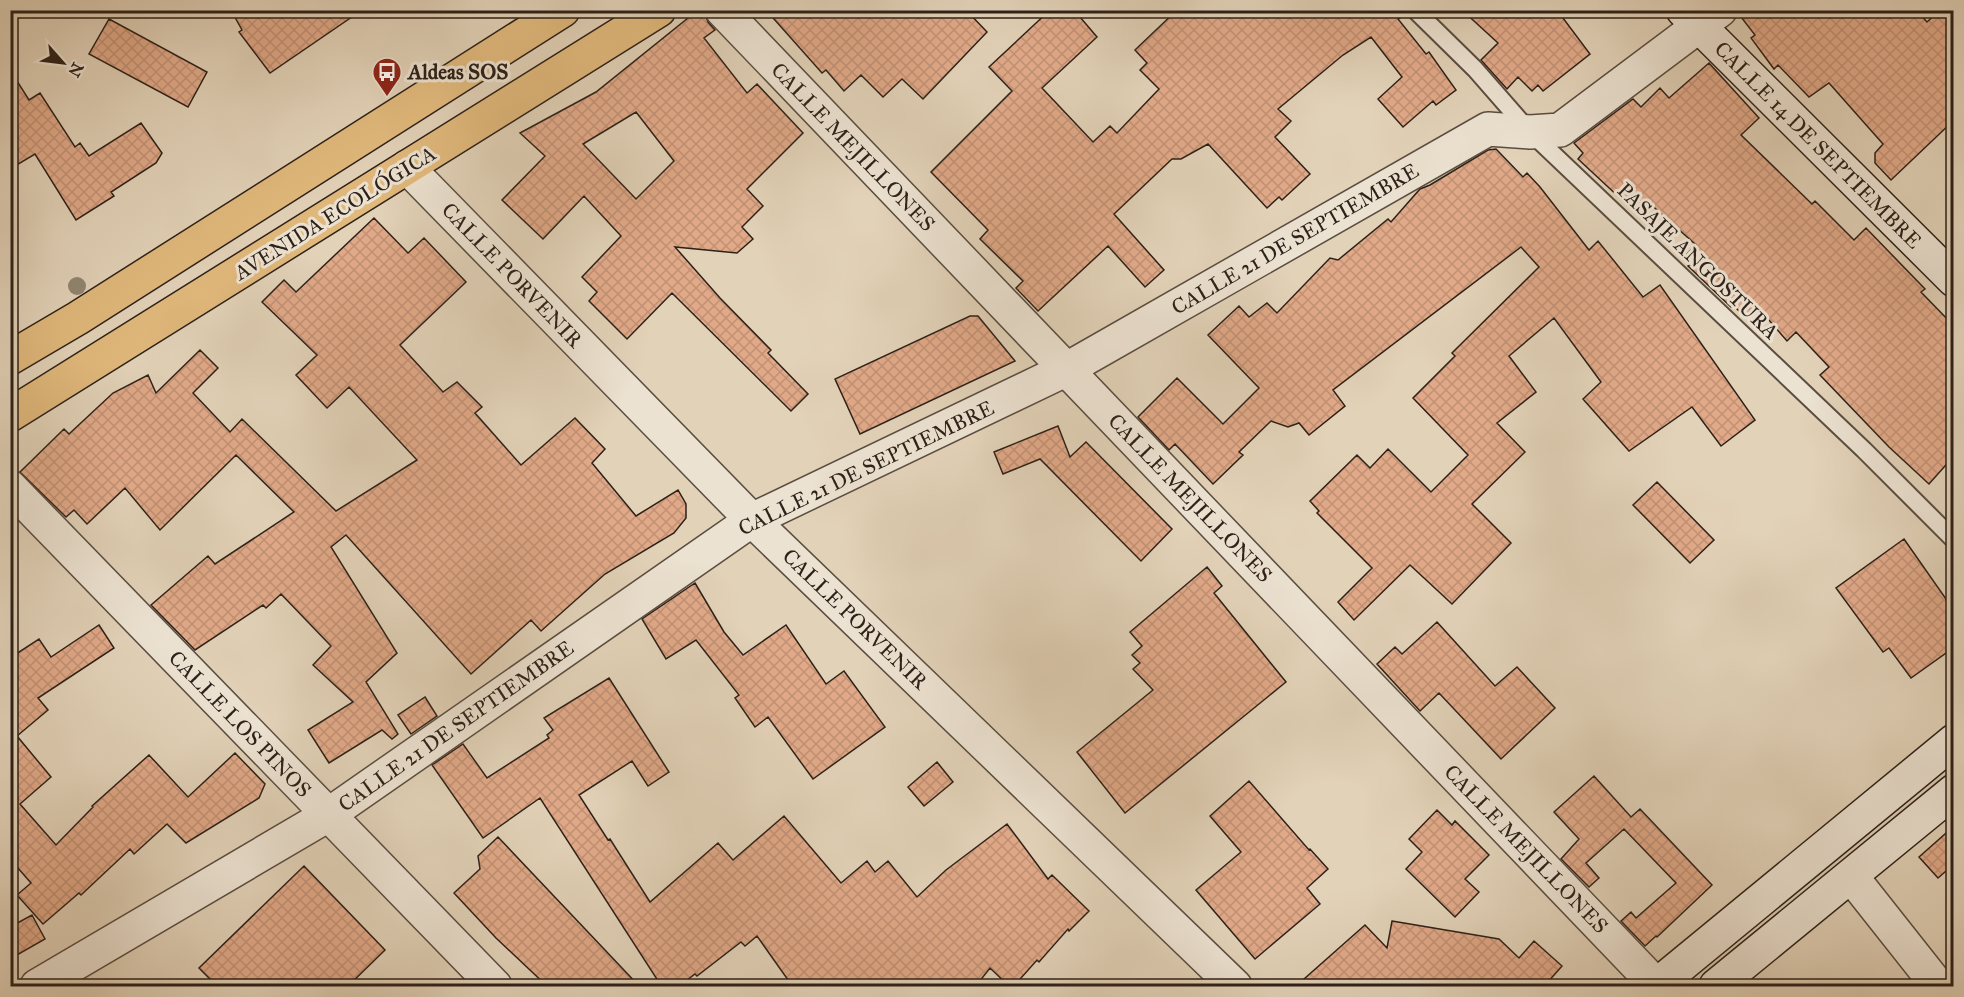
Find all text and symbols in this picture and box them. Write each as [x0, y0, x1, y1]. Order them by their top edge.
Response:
north arrow [33, 33, 93, 93]
street label: CALLE 14 DE SEPTIEMBRE [1709, 36, 1927, 254]
bus stop icon: Aldeas SOS [371, 56, 403, 98]
street label: CALLE MEJILLONES [766, 57, 940, 237]
text: N [64, 59, 87, 81]
place label: Aldeas SOS [406, 59, 508, 85]
street label: AVENIDA ECOLÓGICA [228, 139, 441, 286]
street label: CALLE 21 DE SEPTIEMBRE [1167, 157, 1423, 321]
street label: PASAJE ANGOSTURA [1612, 177, 1784, 345]
street label: CALLE PORVENIR [436, 197, 589, 354]
street label: CALLE 21 DE SEPTIEMBRE [734, 395, 998, 541]
street label: CALLE MEJILLONES [1103, 408, 1277, 588]
street label: CALLE PORVENIR [777, 543, 934, 696]
street label: CALLE 21 DE SEPTIEMBRE [333, 635, 579, 817]
street label: CALLE LOS PINOS [163, 645, 317, 803]
street label: CALLE MEJILLONES [1439, 759, 1613, 939]

